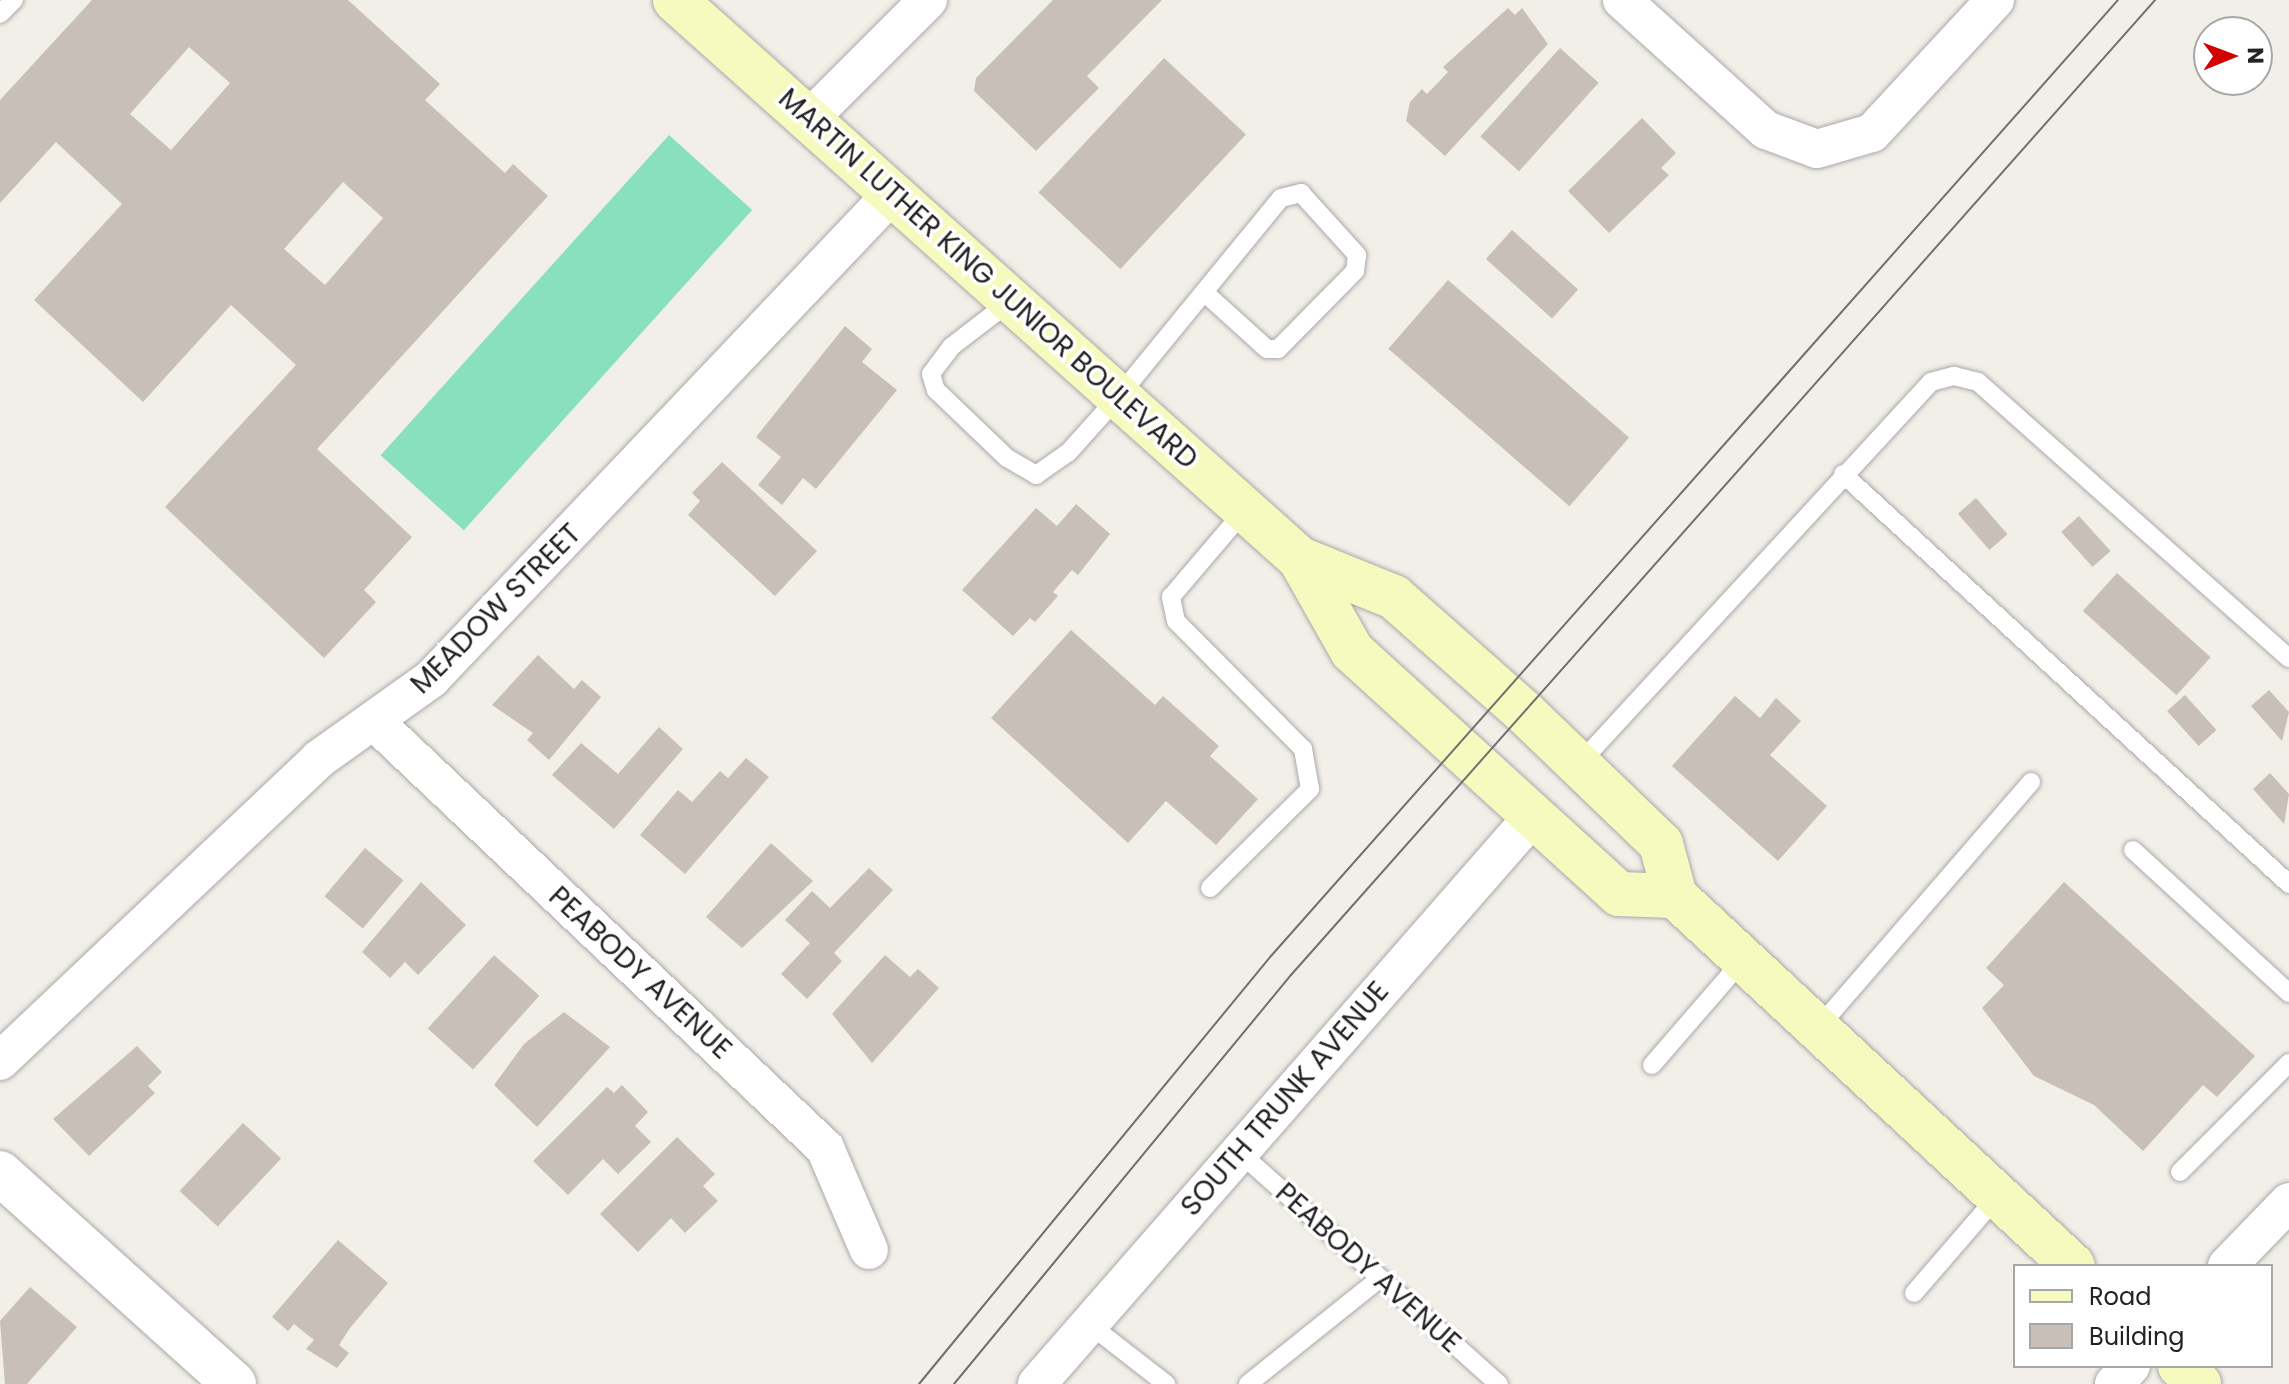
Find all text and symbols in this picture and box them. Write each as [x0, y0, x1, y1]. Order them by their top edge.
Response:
north arrow [2193, 16, 2273, 96]
text: N [2240, 47, 2271, 64]
street label: MARTIN LUTHER KING JUNIOR BOULEVARD [772, 82, 1204, 476]
street label: MEADOW STREET [404, 517, 588, 701]
street label: PEABODY AVENUE [542, 880, 738, 1066]
street label: SOUTH TRUNK AVENUE [1174, 975, 1396, 1223]
street label: PEABODY AVENUE [1269, 1176, 1467, 1360]
legend [2013, 1264, 2273, 1368]
text: Road [2089, 1280, 2151, 1313]
text: Building [2089, 1320, 2185, 1353]

